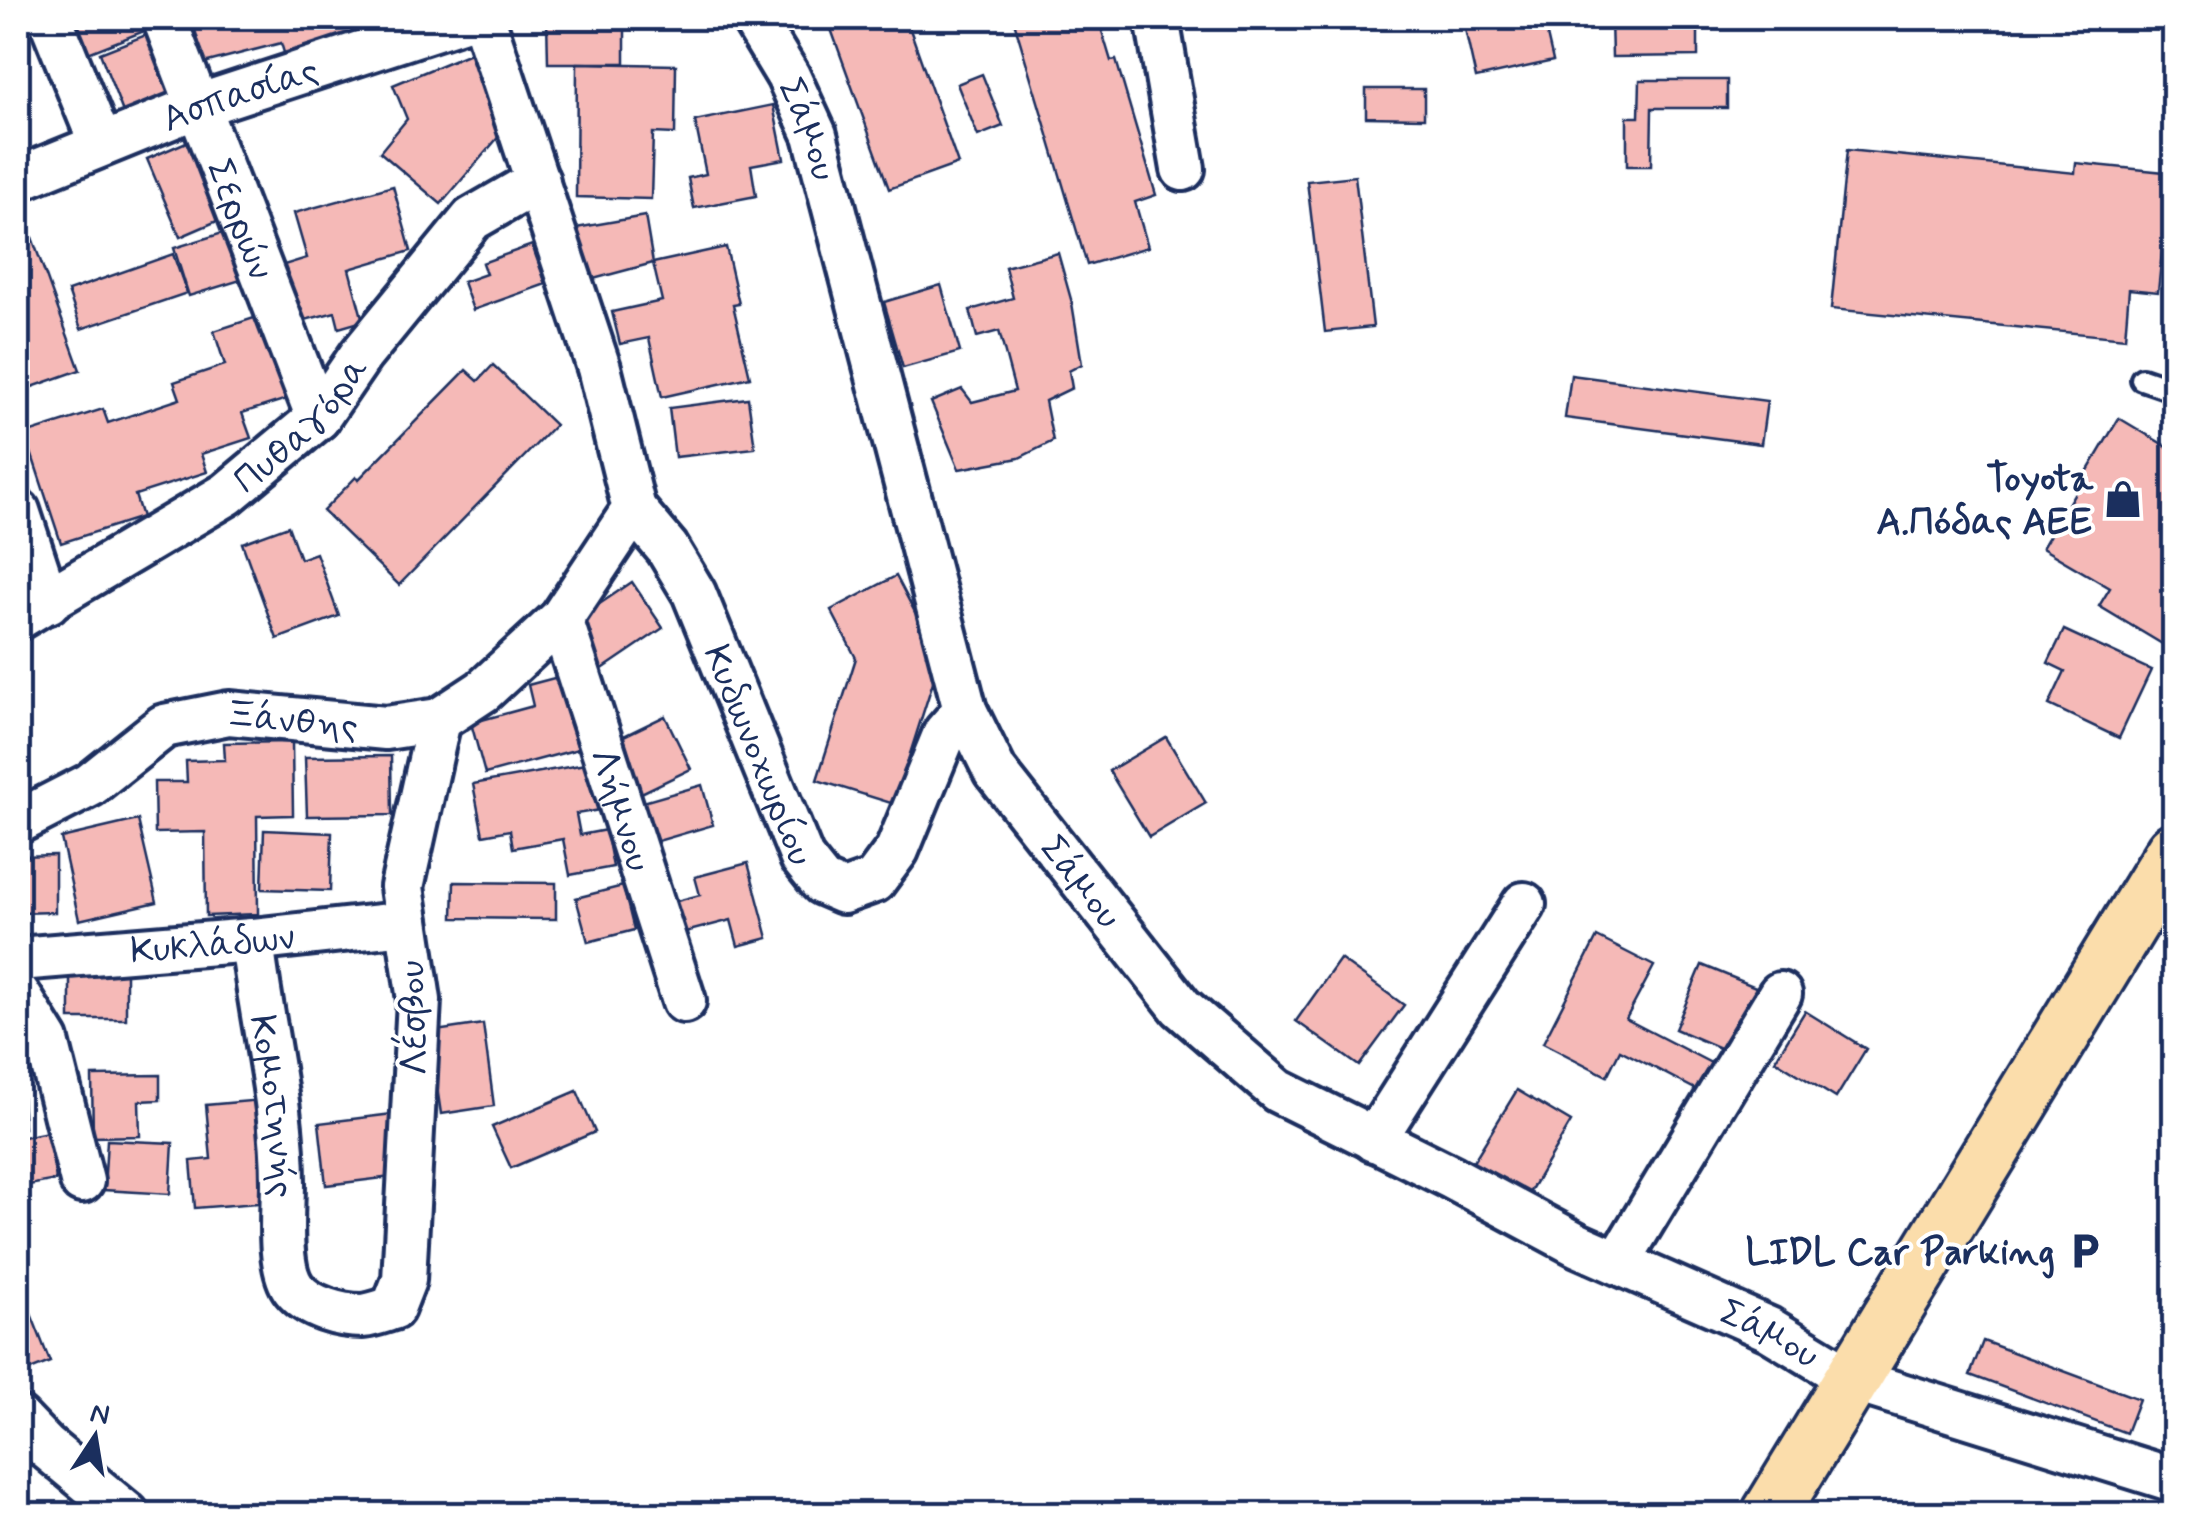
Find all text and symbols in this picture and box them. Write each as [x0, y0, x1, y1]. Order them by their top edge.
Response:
street label: Ασπασίας [155, 46, 325, 145]
street label: Σάμου [765, 71, 848, 186]
street label: Σερρών [194, 152, 284, 287]
street label: Πυθαγόρα [224, 347, 380, 506]
place label: Toyota Α.Πόδας ΑΕΕ [1877, 455, 2094, 548]
shop icon: Toyota Α.Πόδας ΑΕΕ [2102, 478, 2144, 520]
street label: Κυδωνοχωρίου [691, 638, 824, 873]
street label: Ξάνθης [223, 691, 360, 752]
street label: Λήμνου [577, 742, 663, 878]
street label: Σάμου [1028, 826, 1132, 939]
street label: Κυκλάδων [128, 913, 297, 977]
street label: Λέσβου [387, 959, 441, 1077]
street label: Κομοτηνής [236, 1011, 305, 1199]
place label: LIDL Car Parking [1745, 1229, 2055, 1279]
parking icon: LIDL Car Parking [2064, 1230, 2106, 1272]
street label: Σάμου [1712, 1288, 1828, 1381]
north arrow [45, 1387, 145, 1487]
text: N [87, 1395, 113, 1435]

